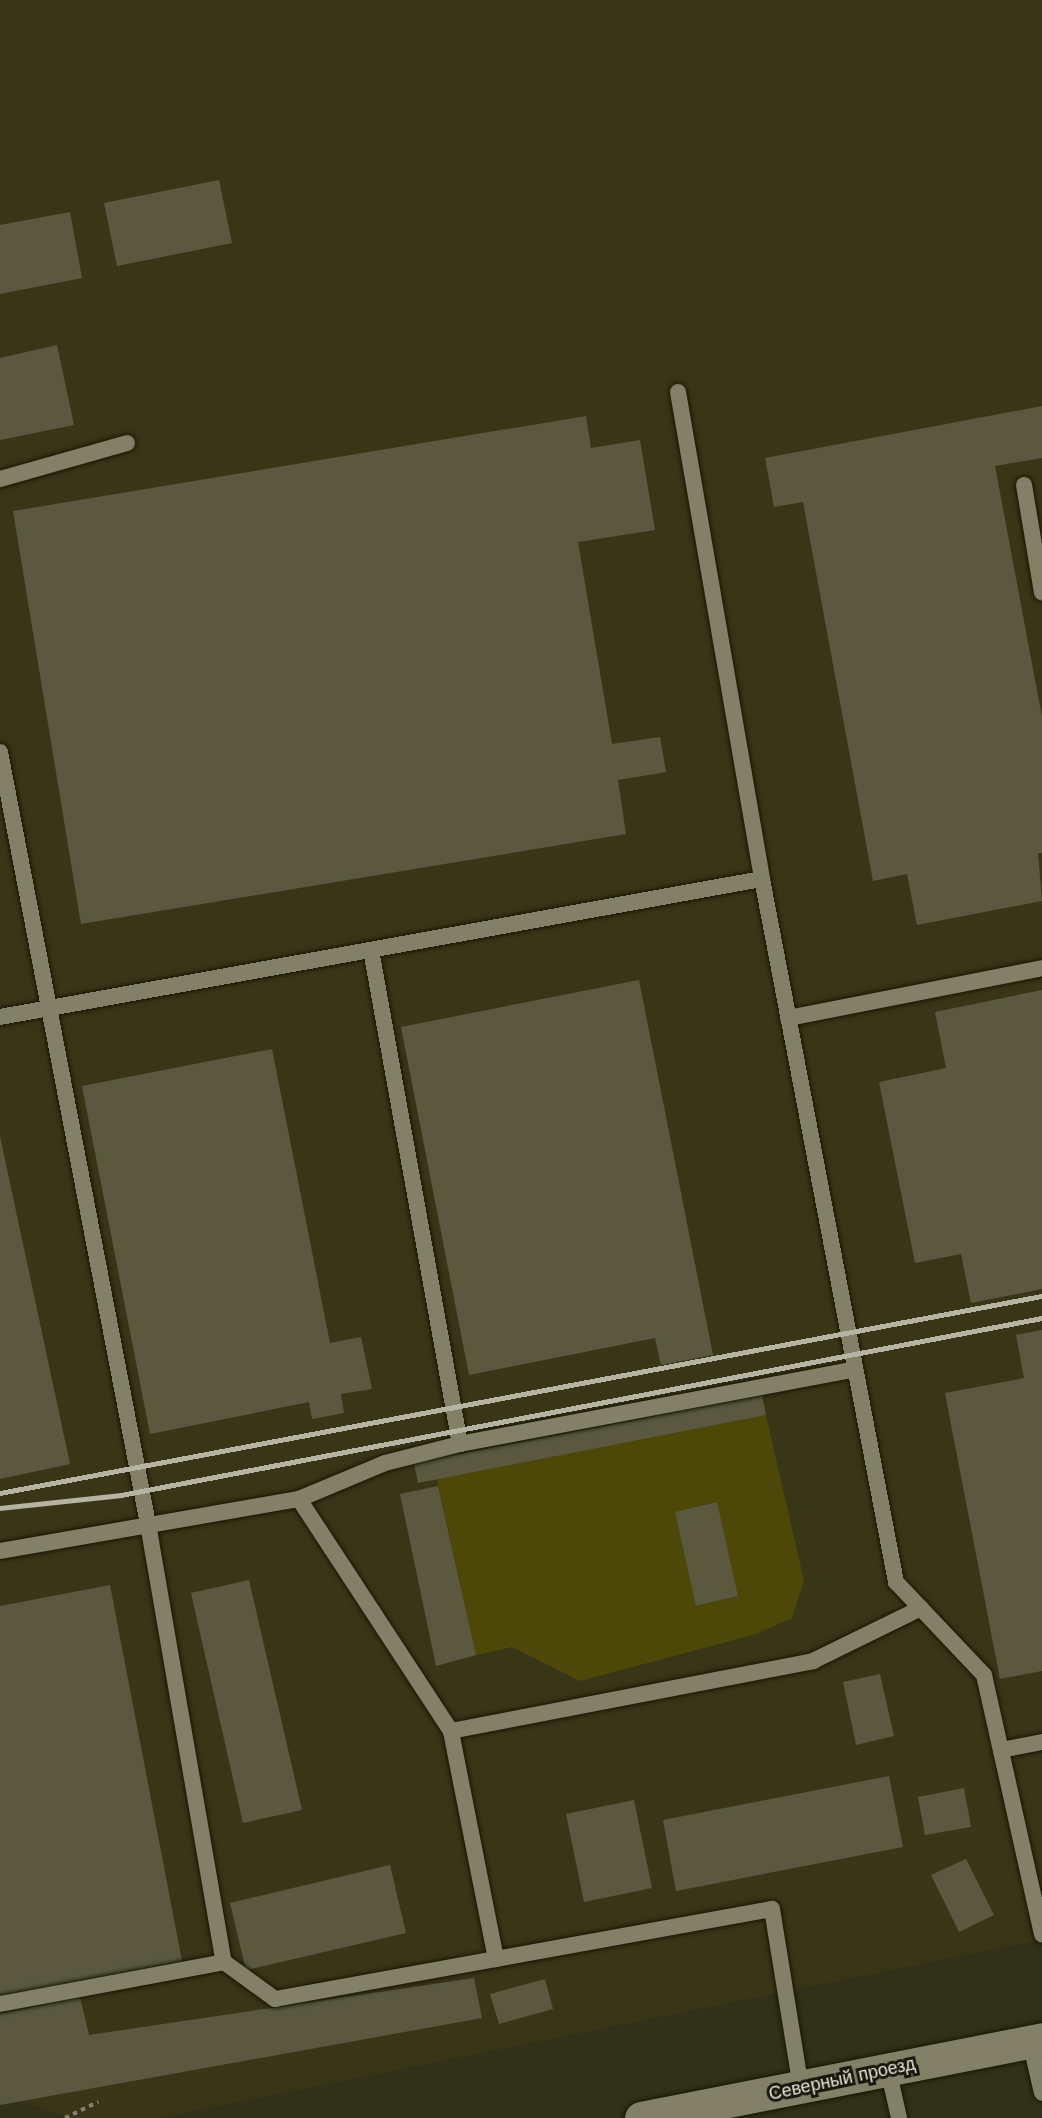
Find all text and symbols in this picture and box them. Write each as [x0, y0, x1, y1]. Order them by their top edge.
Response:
street label: Северный проезд [767, 2053, 917, 2105]

